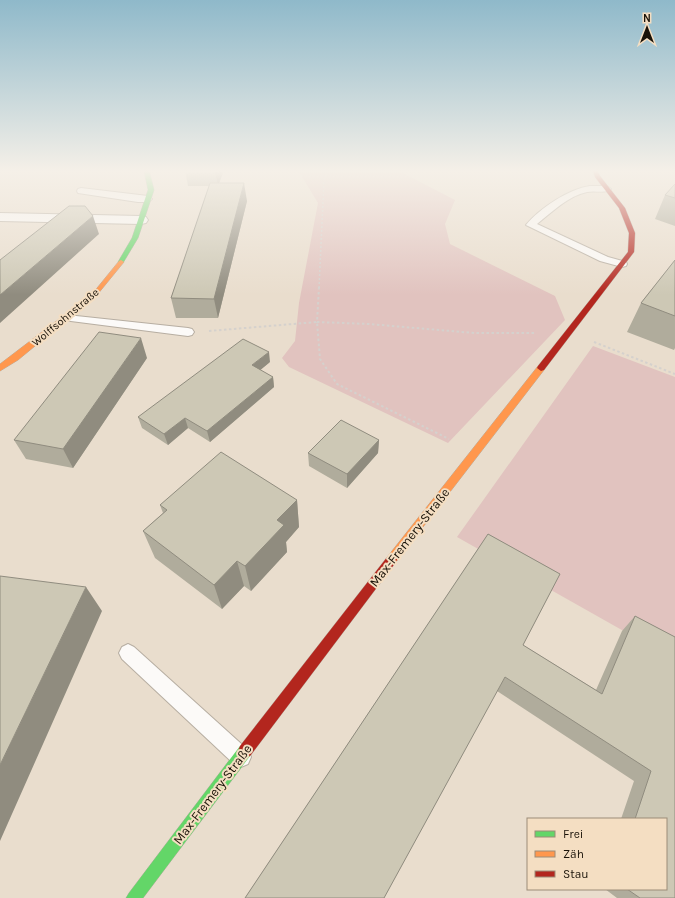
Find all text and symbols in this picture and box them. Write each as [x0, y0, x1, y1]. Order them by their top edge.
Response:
north arrow [627, 8, 667, 48]
text: N [643, 12, 651, 25]
street label: Wolffsohnstraße [29, 285, 102, 349]
street label: Max-Fremery-Straße [366, 485, 453, 590]
street label: Max-Fremery-Straße [170, 741, 255, 847]
legend [527, 818, 667, 890]
text: Frei [563, 827, 583, 841]
text: Zäh [563, 847, 584, 861]
text: Stau [563, 867, 589, 881]

